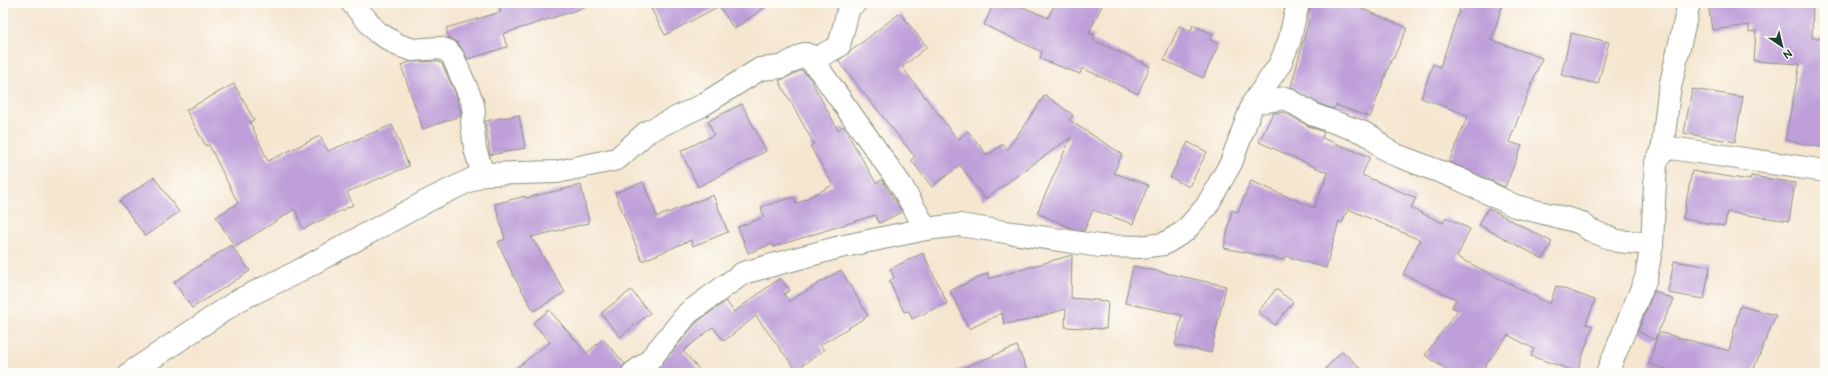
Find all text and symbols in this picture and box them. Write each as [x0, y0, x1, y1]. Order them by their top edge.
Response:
north arrow [1762, 26, 1802, 66]
text: N [1780, 46, 1795, 61]

